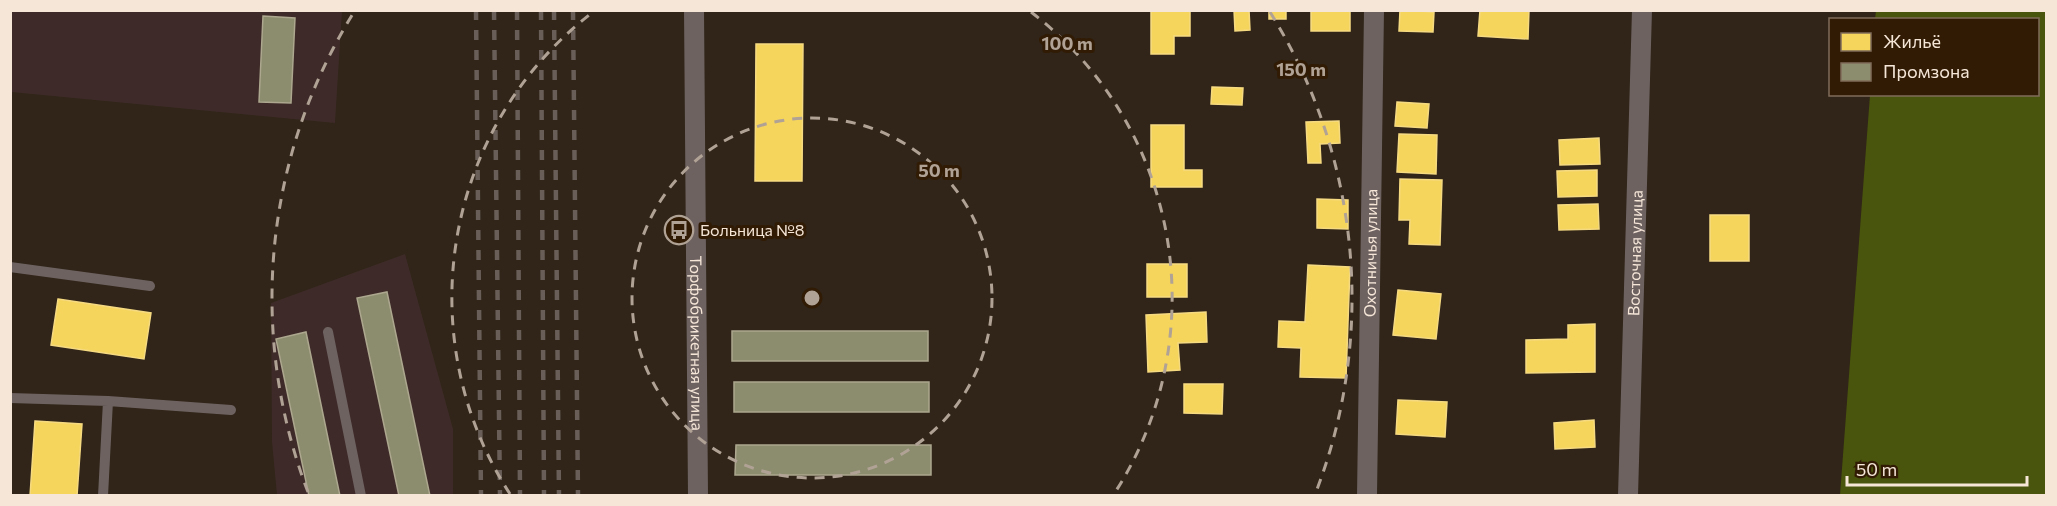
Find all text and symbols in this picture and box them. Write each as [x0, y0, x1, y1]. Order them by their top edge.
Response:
legend [1829, 18, 2039, 96]
text: Жильё [1883, 30, 1941, 52]
text: 100 m [1041, 32, 1093, 54]
text: 150 m [1276, 58, 1326, 80]
text: Промзона [1883, 60, 1970, 82]
text: 50 m [918, 159, 960, 181]
street label: Охотничья улица [1360, 189, 1380, 317]
street label: Восточная улица [1623, 190, 1646, 316]
bus stop icon: Больница №8 [663, 214, 695, 246]
place label: Больница №8 [700, 220, 804, 239]
street label: Торфобрикетная улица [687, 255, 707, 431]
centre of rings [802, 288, 822, 308]
scale bar [1847, 449, 2027, 487]
text: 50 m [1856, 458, 1897, 480]

